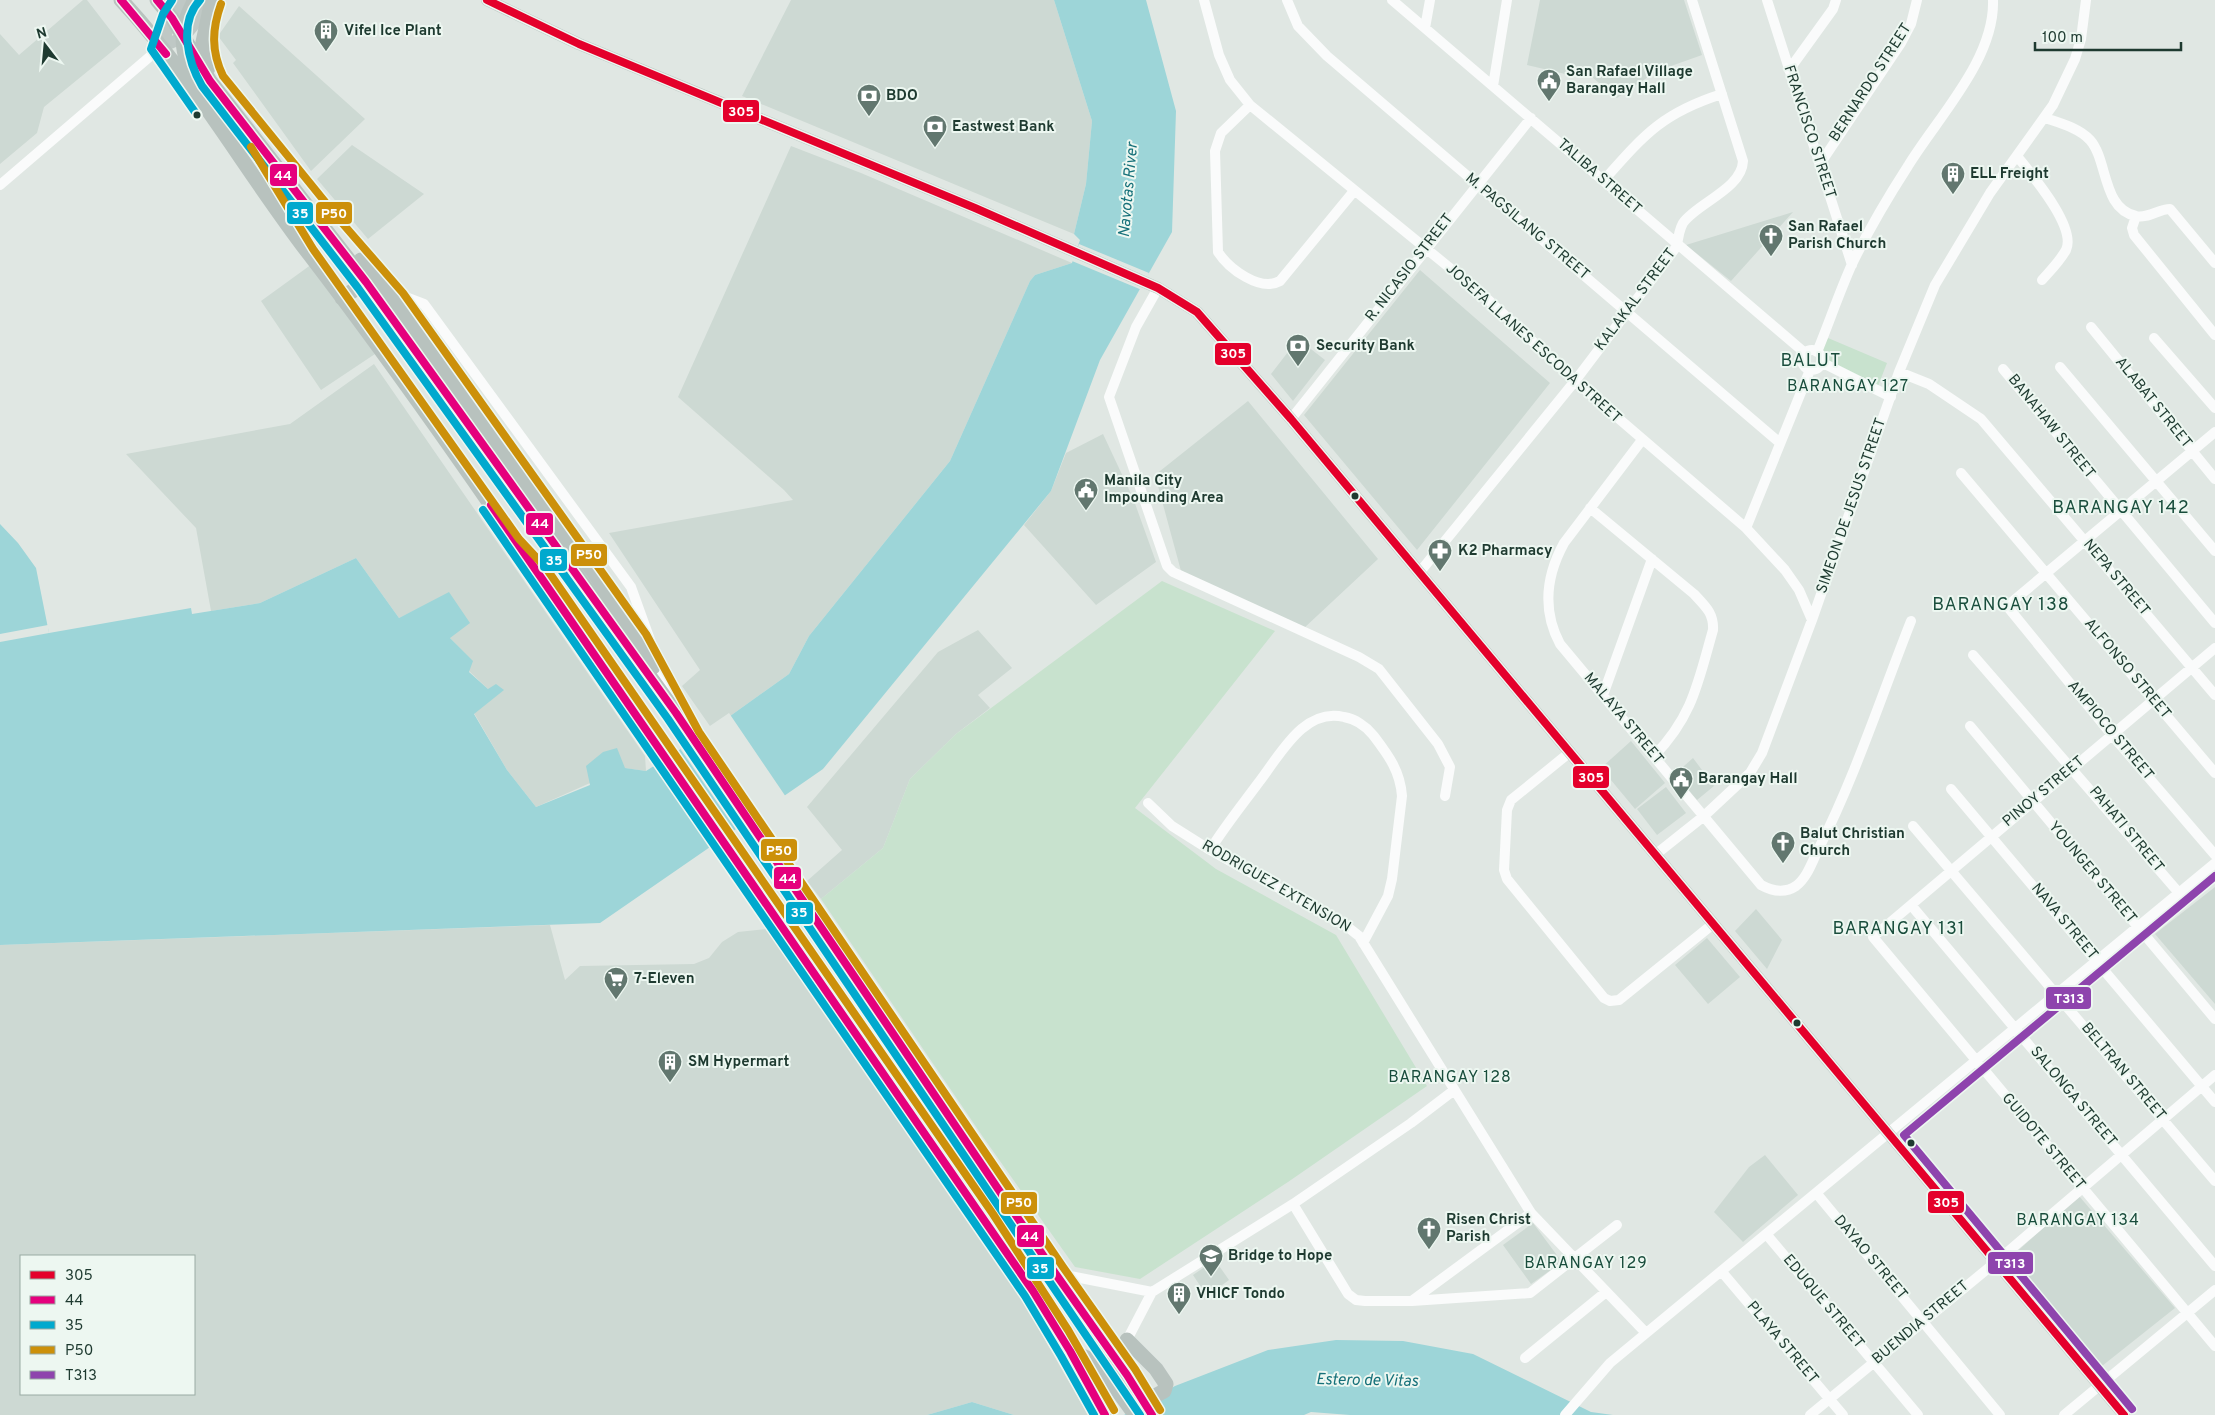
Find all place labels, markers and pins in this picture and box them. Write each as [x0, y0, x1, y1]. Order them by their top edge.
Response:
building icon: Vifel Ice Plant [313, 18, 339, 52]
place label: Vifel Ice Plant [344, 22, 442, 41]
place label: San Rafael Village Barangay Hall [1566, 63, 1693, 99]
public building icon: San Rafael Village Barangay Hall [1536, 68, 1562, 102]
bank icon: BDO [856, 83, 882, 117]
place label: BDO [886, 87, 918, 106]
unlabelled marker [192, 110, 202, 120]
bank icon: Eastwest Bank [922, 114, 948, 148]
place label: Eastwest Bank [952, 118, 1055, 137]
building icon: ELL Freight [1940, 161, 1966, 195]
place label: ELL Freight [1970, 165, 2049, 184]
place label: San Rafael Parish Church [1788, 218, 1886, 254]
church icon: San Rafael Parish Church [1758, 223, 1784, 257]
bank icon: Security Bank [1285, 333, 1311, 367]
place label: Security Bank [1316, 337, 1415, 356]
place label: Manila City Impounding Area [1104, 472, 1224, 508]
public building icon: Manila City Impounding Area [1073, 477, 1099, 511]
unlabelled marker [1350, 491, 1360, 501]
pharmacy icon: K2 Pharmacy [1427, 538, 1453, 572]
place label: K2 Pharmacy [1458, 542, 1553, 561]
public building icon: Barangay Hall [1668, 766, 1694, 800]
place label: Barangay Hall [1698, 770, 1798, 789]
place label: Balut Christian Church [1800, 825, 1905, 861]
church icon: Balut Christian Church [1770, 830, 1796, 864]
supermarket icon: 7-Eleven [603, 966, 629, 1000]
place label: 7-Eleven [634, 970, 695, 989]
unlabelled marker [1792, 1018, 1802, 1028]
building icon: SM Hypermart [657, 1049, 683, 1083]
place label: SM Hypermart [688, 1053, 790, 1072]
unlabelled marker [1906, 1138, 1916, 1148]
place label: Risen Christ Parish [1446, 1211, 1531, 1247]
church icon: Risen Christ Parish [1416, 1216, 1442, 1250]
school or university icon: Bridge to Hope [1198, 1243, 1224, 1277]
place label: Bridge to Hope [1228, 1247, 1332, 1266]
building icon: VHICF Tondo [1166, 1281, 1192, 1315]
place label: VHICF Tondo [1196, 1285, 1285, 1304]

